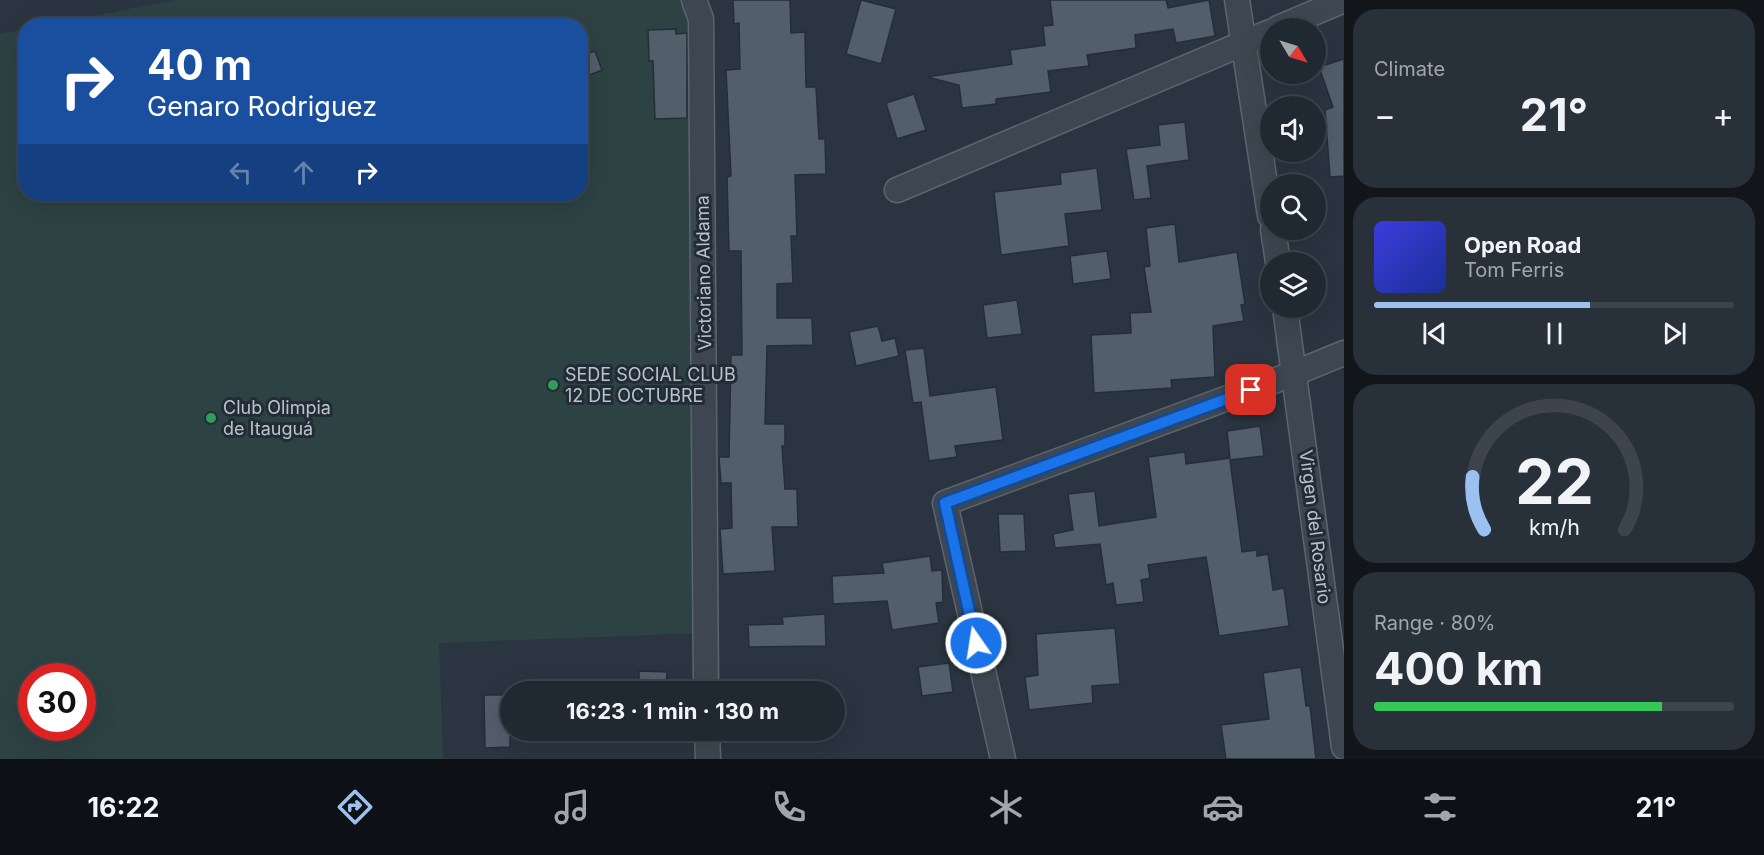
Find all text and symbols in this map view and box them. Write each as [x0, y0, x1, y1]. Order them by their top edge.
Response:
north arrow [1260, 18, 1326, 84]
map controls [1260, 18, 1326, 318]
text: 40 m [147, 39, 252, 90]
icon: right [48, 42, 126, 120]
text: Climate [1374, 57, 1445, 81]
text: 21° [1520, 87, 1588, 142]
text: Genaro Rodriguez [147, 90, 377, 123]
text: − [1374, 95, 1396, 135]
text: + [1712, 95, 1734, 135]
button: sound [1260, 96, 1326, 162]
icon: left [224, 156, 257, 189]
icon: ahead [287, 156, 320, 189]
icon: right [350, 156, 383, 189]
button: search [1260, 174, 1326, 240]
street label: Victoriano Aldama [692, 195, 715, 351]
text: Open Road [1464, 232, 1581, 258]
button: layers [1260, 252, 1326, 318]
text: Tom Ferris [1464, 258, 1564, 282]
icon: previous [1418, 317, 1451, 350]
icon: pause [1538, 317, 1571, 350]
icon: next [1658, 317, 1691, 350]
place label: SEDE SOCIAL CLUB 12 DE OCTUBRE [565, 364, 736, 406]
pin [1225, 364, 1276, 415]
icon: arrive [1234, 373, 1267, 406]
marker: SEDE SOCIAL CLUB 12 DE OCTUBRE [546, 378, 560, 392]
place label: Club Olimpia de Itauguá [223, 397, 331, 439]
marker: Club Olimpia de Itauguá [204, 411, 218, 425]
text: 22 [1515, 444, 1593, 519]
street label: Virgen del Rosario [1296, 449, 1335, 605]
text: km/h [1529, 515, 1579, 541]
position arrow [944, 611, 1008, 675]
text: Range · 80% [1374, 611, 1495, 635]
text: 400 km [1374, 641, 1543, 696]
speed limit sign: 30 [18, 663, 96, 741]
text: 16:23 · 1 min · 130 m [566, 698, 779, 724]
icon: directions [334, 786, 376, 828]
icon: music [551, 786, 593, 828]
icon: phone [768, 786, 810, 828]
icon: climate [985, 786, 1027, 828]
icon: car [1202, 786, 1244, 828]
icon: filters [1419, 786, 1461, 828]
text: 16:22 [87, 791, 160, 824]
text: 21° [1635, 791, 1676, 824]

